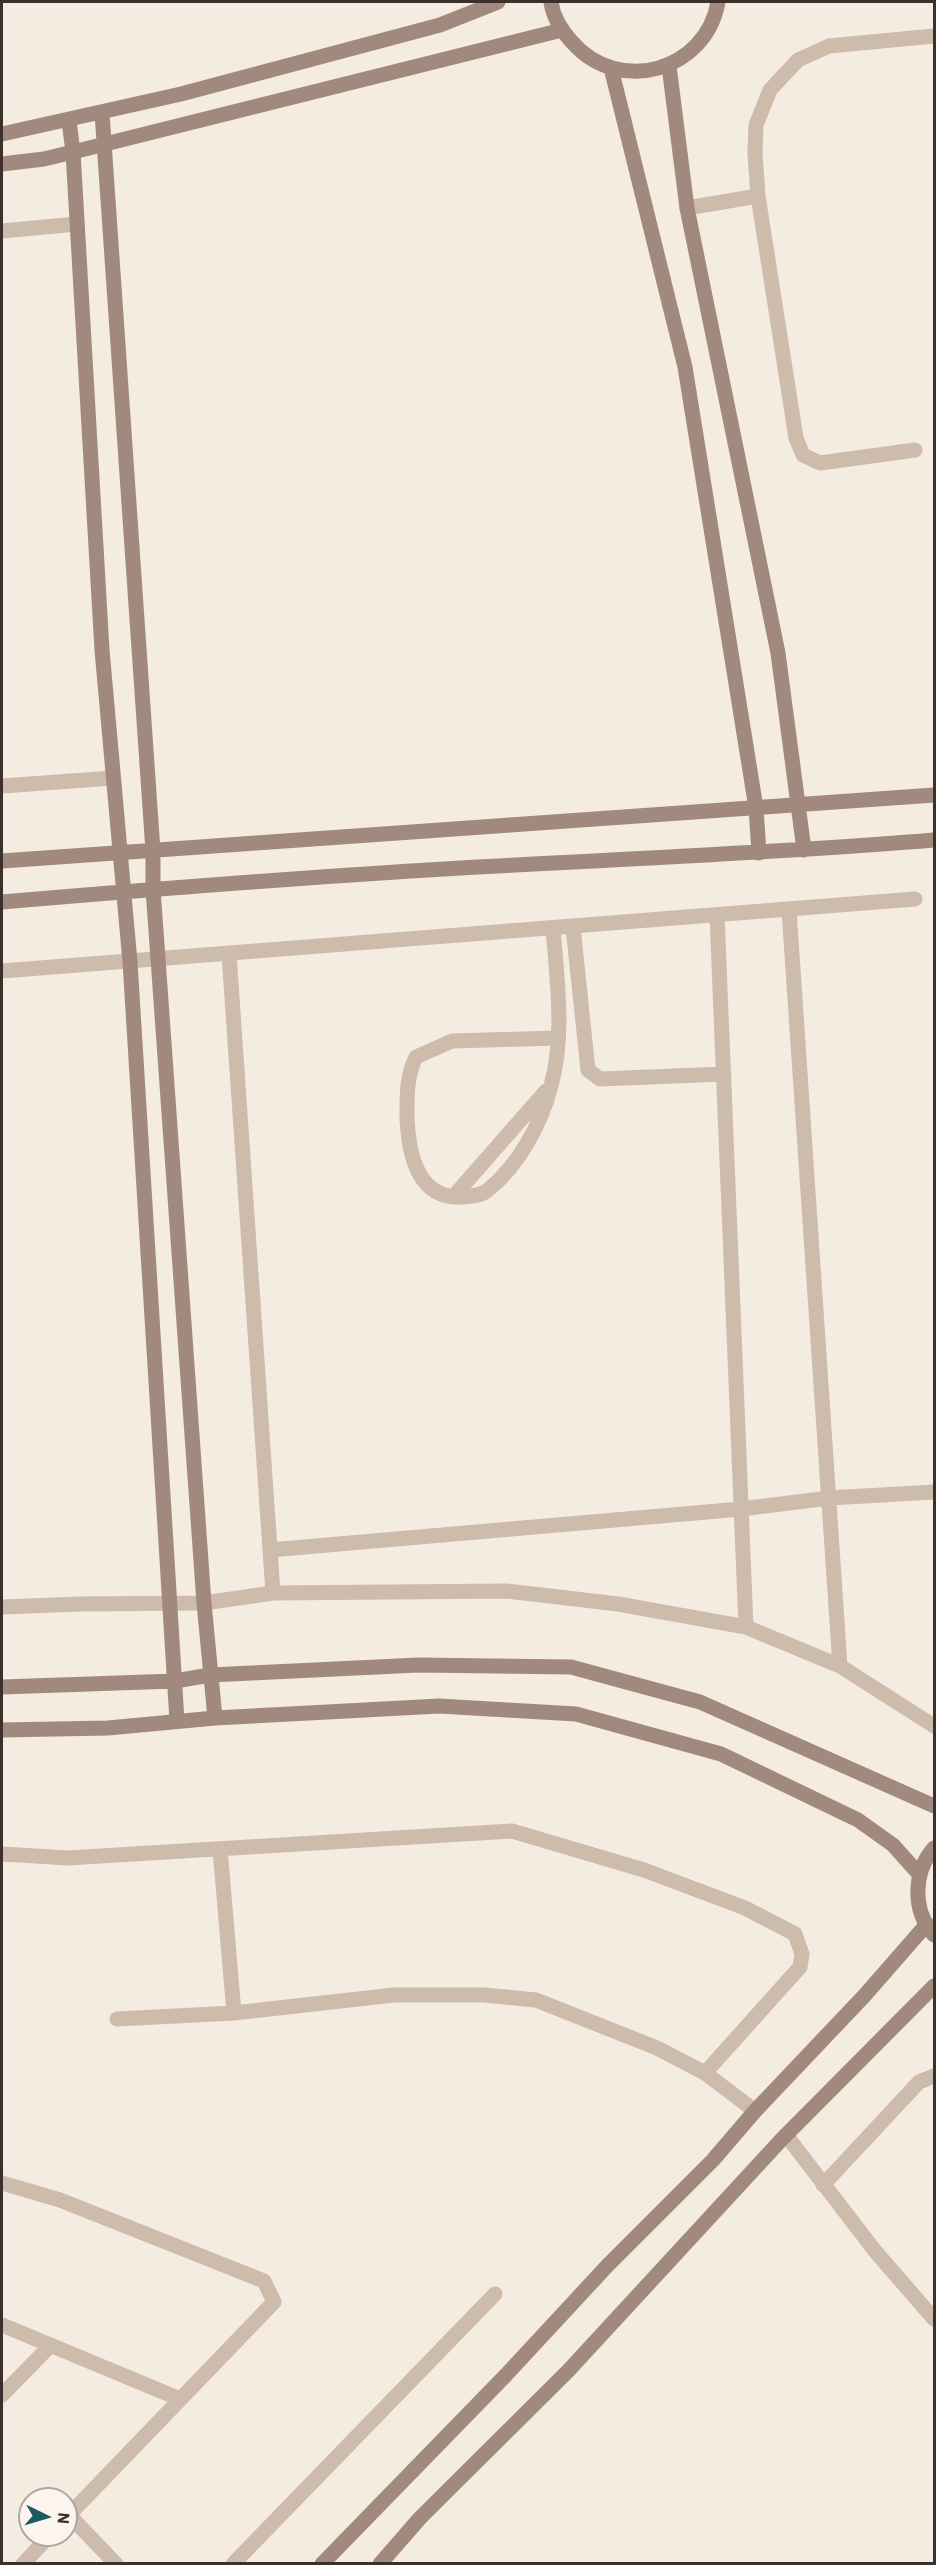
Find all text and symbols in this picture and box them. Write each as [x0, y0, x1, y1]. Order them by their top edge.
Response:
north arrow [18, 2487, 78, 2547]
text: N [53, 2512, 74, 2525]

